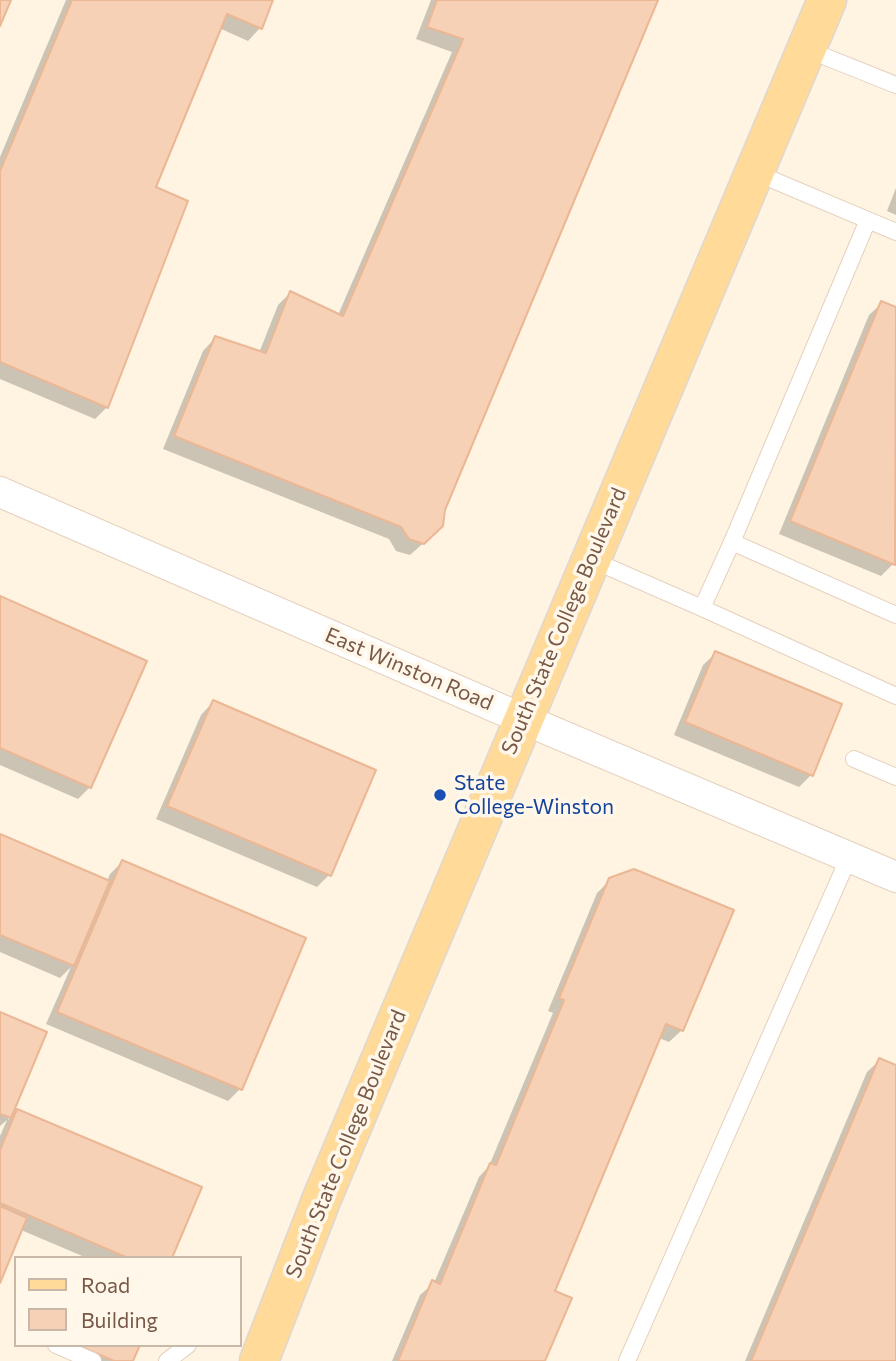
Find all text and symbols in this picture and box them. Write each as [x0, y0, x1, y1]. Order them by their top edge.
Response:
street label: South State College Boulevard [496, 484, 632, 758]
street label: East Winston Road [321, 622, 497, 716]
place label: State College-Winston [454, 770, 614, 820]
marker: State College-Winston [432, 787, 448, 803]
street label: South State College Boulevard [281, 1006, 411, 1282]
legend [14, 1256, 242, 1347]
text: Road [81, 1272, 130, 1297]
text: Building [81, 1307, 158, 1332]

